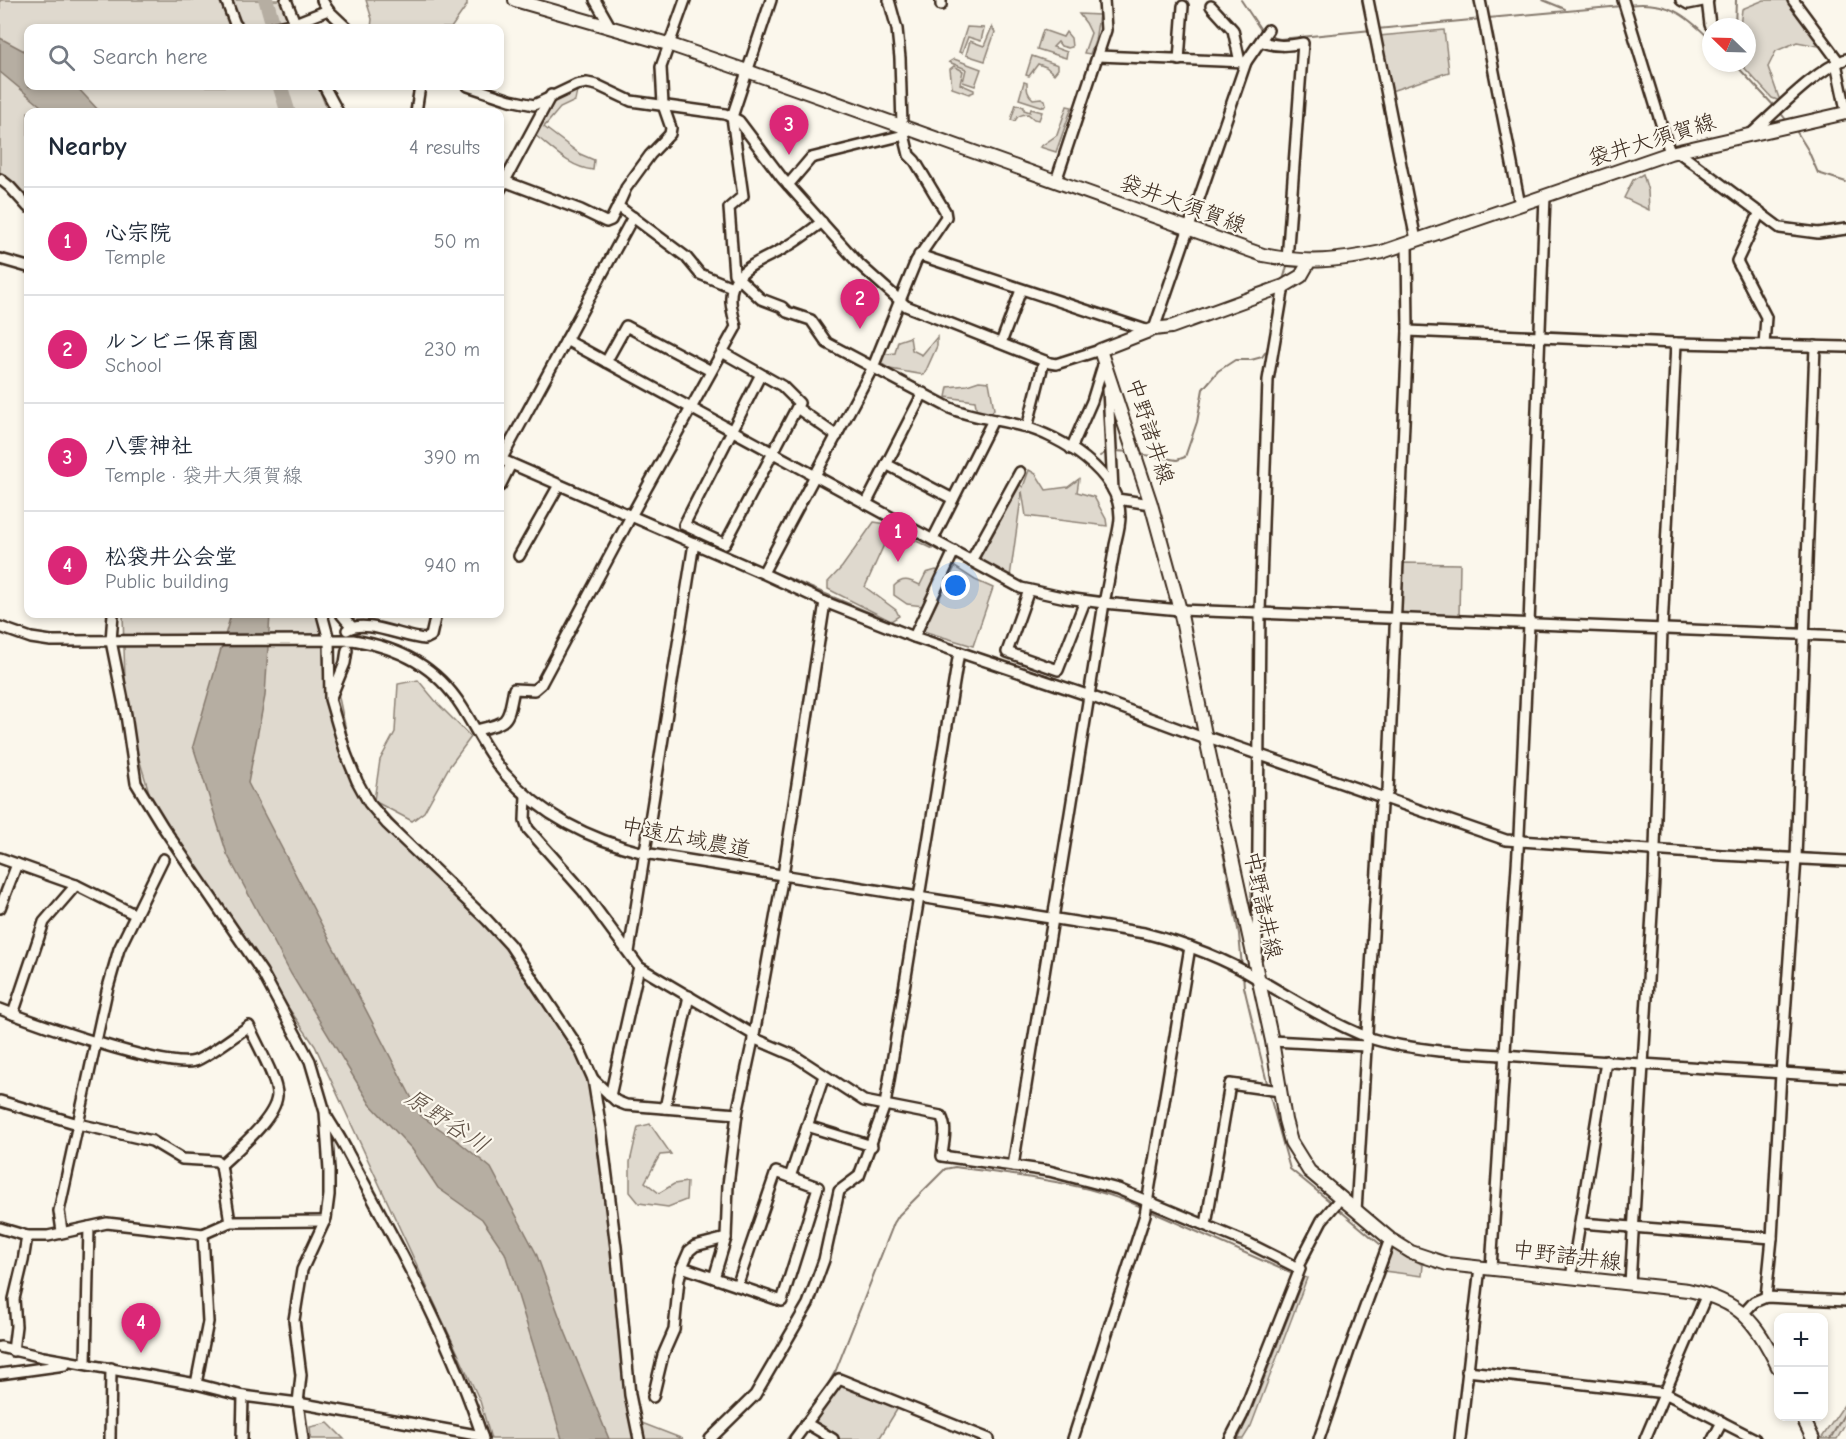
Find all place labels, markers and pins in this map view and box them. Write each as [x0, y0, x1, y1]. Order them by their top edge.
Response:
pin: 3 [770, 106, 808, 155]
pin: 2 [840, 280, 880, 329]
pin: 1 [878, 512, 918, 562]
pin: 4 [122, 1304, 160, 1353]

